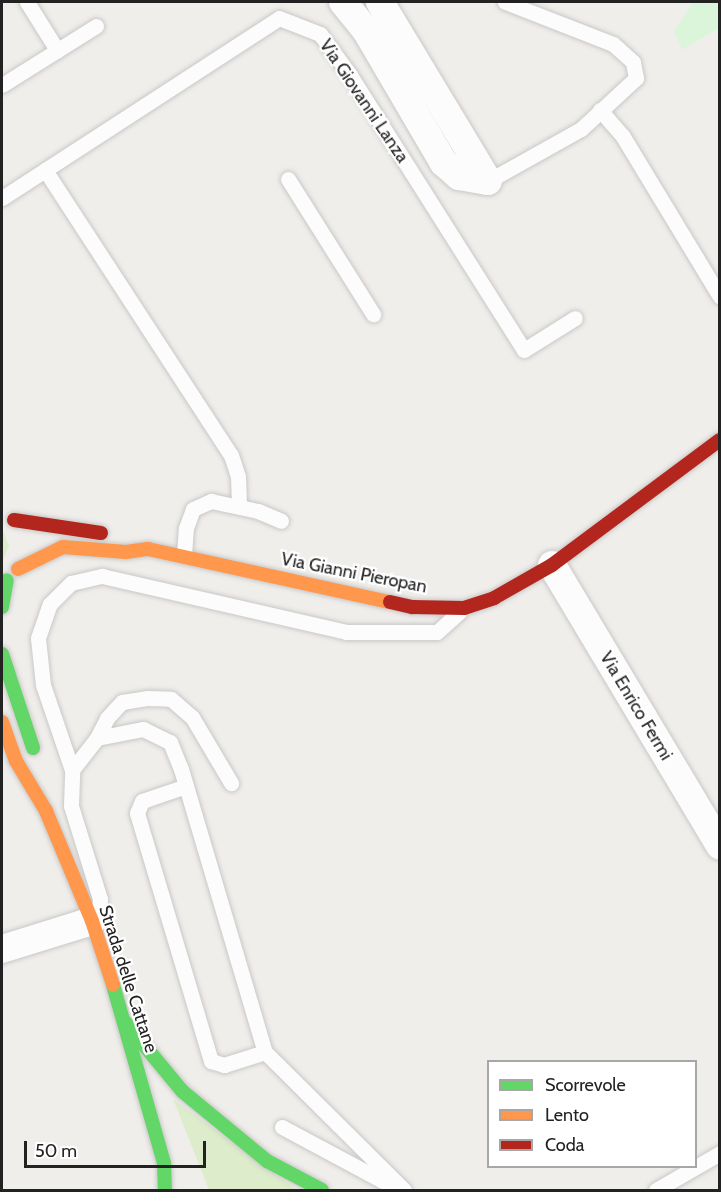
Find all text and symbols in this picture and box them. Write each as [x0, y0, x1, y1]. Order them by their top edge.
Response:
street label: Via Giovanni Lanza [315, 35, 413, 167]
street label: Via Gianni Pieropan [279, 548, 429, 598]
street label: Via Enrico Fermi [595, 648, 677, 764]
street label: Strada delle Cattane [94, 903, 162, 1055]
legend [487, 1060, 697, 1168]
text: Scorrevole [545, 1074, 626, 1096]
text: Lento [545, 1104, 589, 1126]
scale bar [27, 1129, 208, 1167]
text: Coda [545, 1134, 584, 1156]
text: 50 m [35, 1140, 77, 1162]

